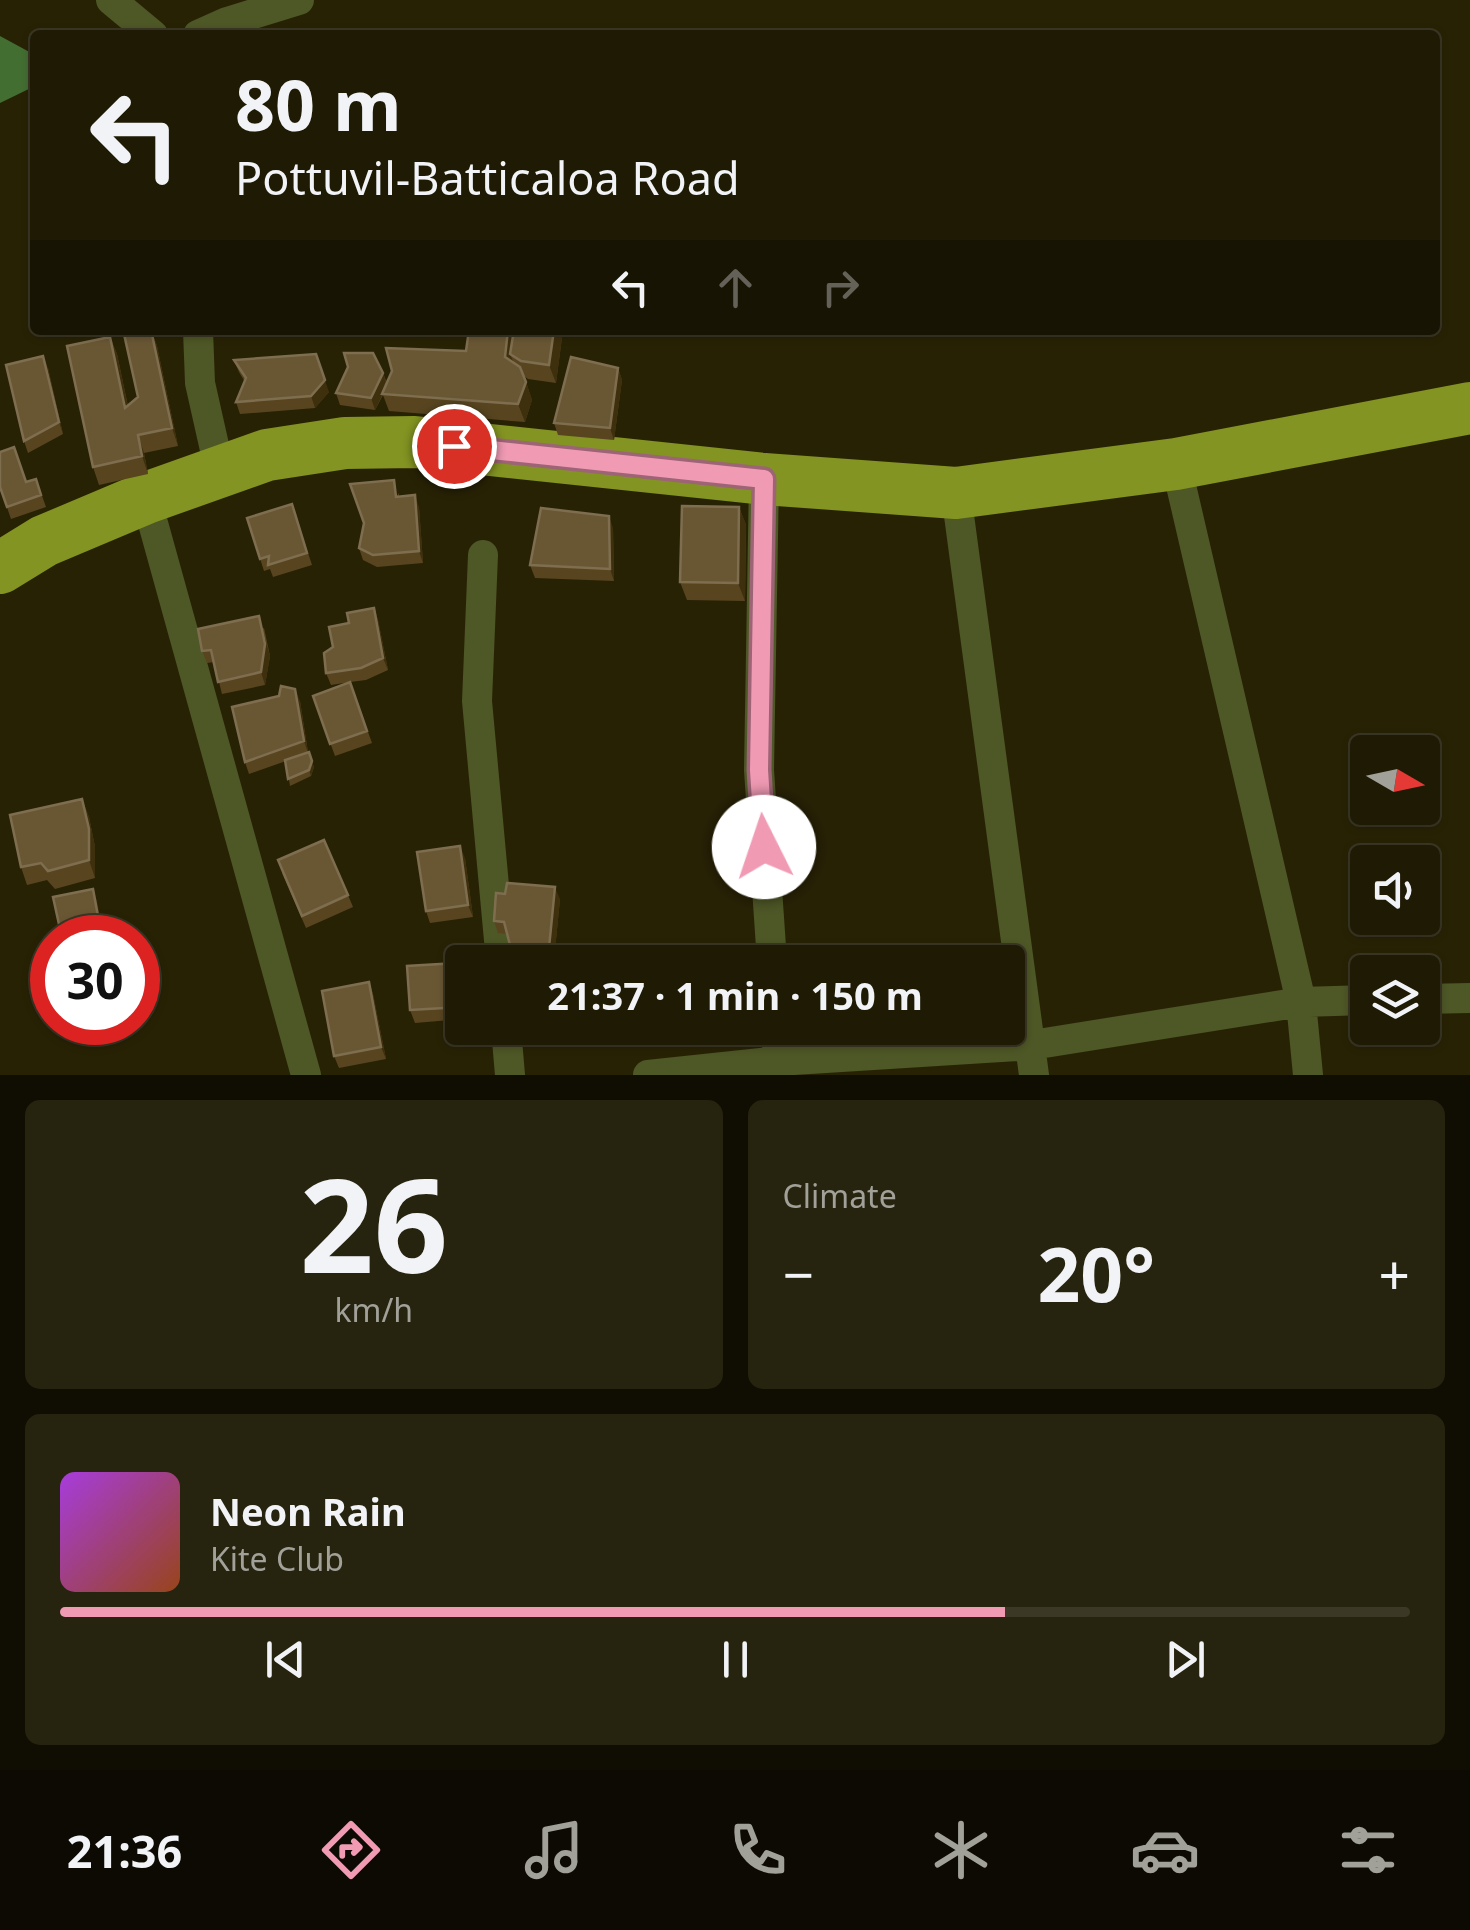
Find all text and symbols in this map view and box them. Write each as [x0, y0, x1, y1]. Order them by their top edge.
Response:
text: 80 m [235, 56, 402, 152]
icon: left [70, 70, 200, 200]
text: Pottuvil-Batticaloa Road [235, 147, 740, 208]
icon: left [603, 260, 658, 315]
icon: ahead [708, 260, 763, 315]
icon: right [813, 260, 868, 315]
pin [412, 404, 497, 489]
icon: arrive [427, 419, 482, 474]
north arrow [1350, 735, 1440, 825]
map controls [1350, 735, 1440, 1045]
position arrow [712, 795, 816, 899]
button: sound [1350, 845, 1440, 935]
speed limit sign: 30 [30, 915, 160, 1045]
button: layers [1350, 955, 1440, 1045]
text: 21:37 · 1 min · 150 m [547, 969, 923, 1021]
text: 26 [299, 1134, 448, 1311]
text: Climate [783, 1174, 897, 1217]
text: 20° [1037, 1222, 1155, 1324]
text: − [783, 1236, 814, 1311]
text: + [1379, 1236, 1410, 1311]
text: km/h [334, 1288, 413, 1331]
text: Neon Rain [210, 1485, 406, 1537]
text: Kite Club [210, 1537, 344, 1580]
icon: previous [258, 1632, 313, 1687]
icon: pause [708, 1632, 763, 1687]
icon: next [1158, 1632, 1213, 1687]
icon: directions [316, 1815, 386, 1885]
icon: music [519, 1815, 589, 1885]
icon: phone [723, 1815, 793, 1885]
icon: climate [926, 1815, 996, 1885]
icon: car [1130, 1815, 1200, 1885]
icon: filters [1333, 1815, 1403, 1885]
text: 21:36 [67, 1820, 182, 1881]

